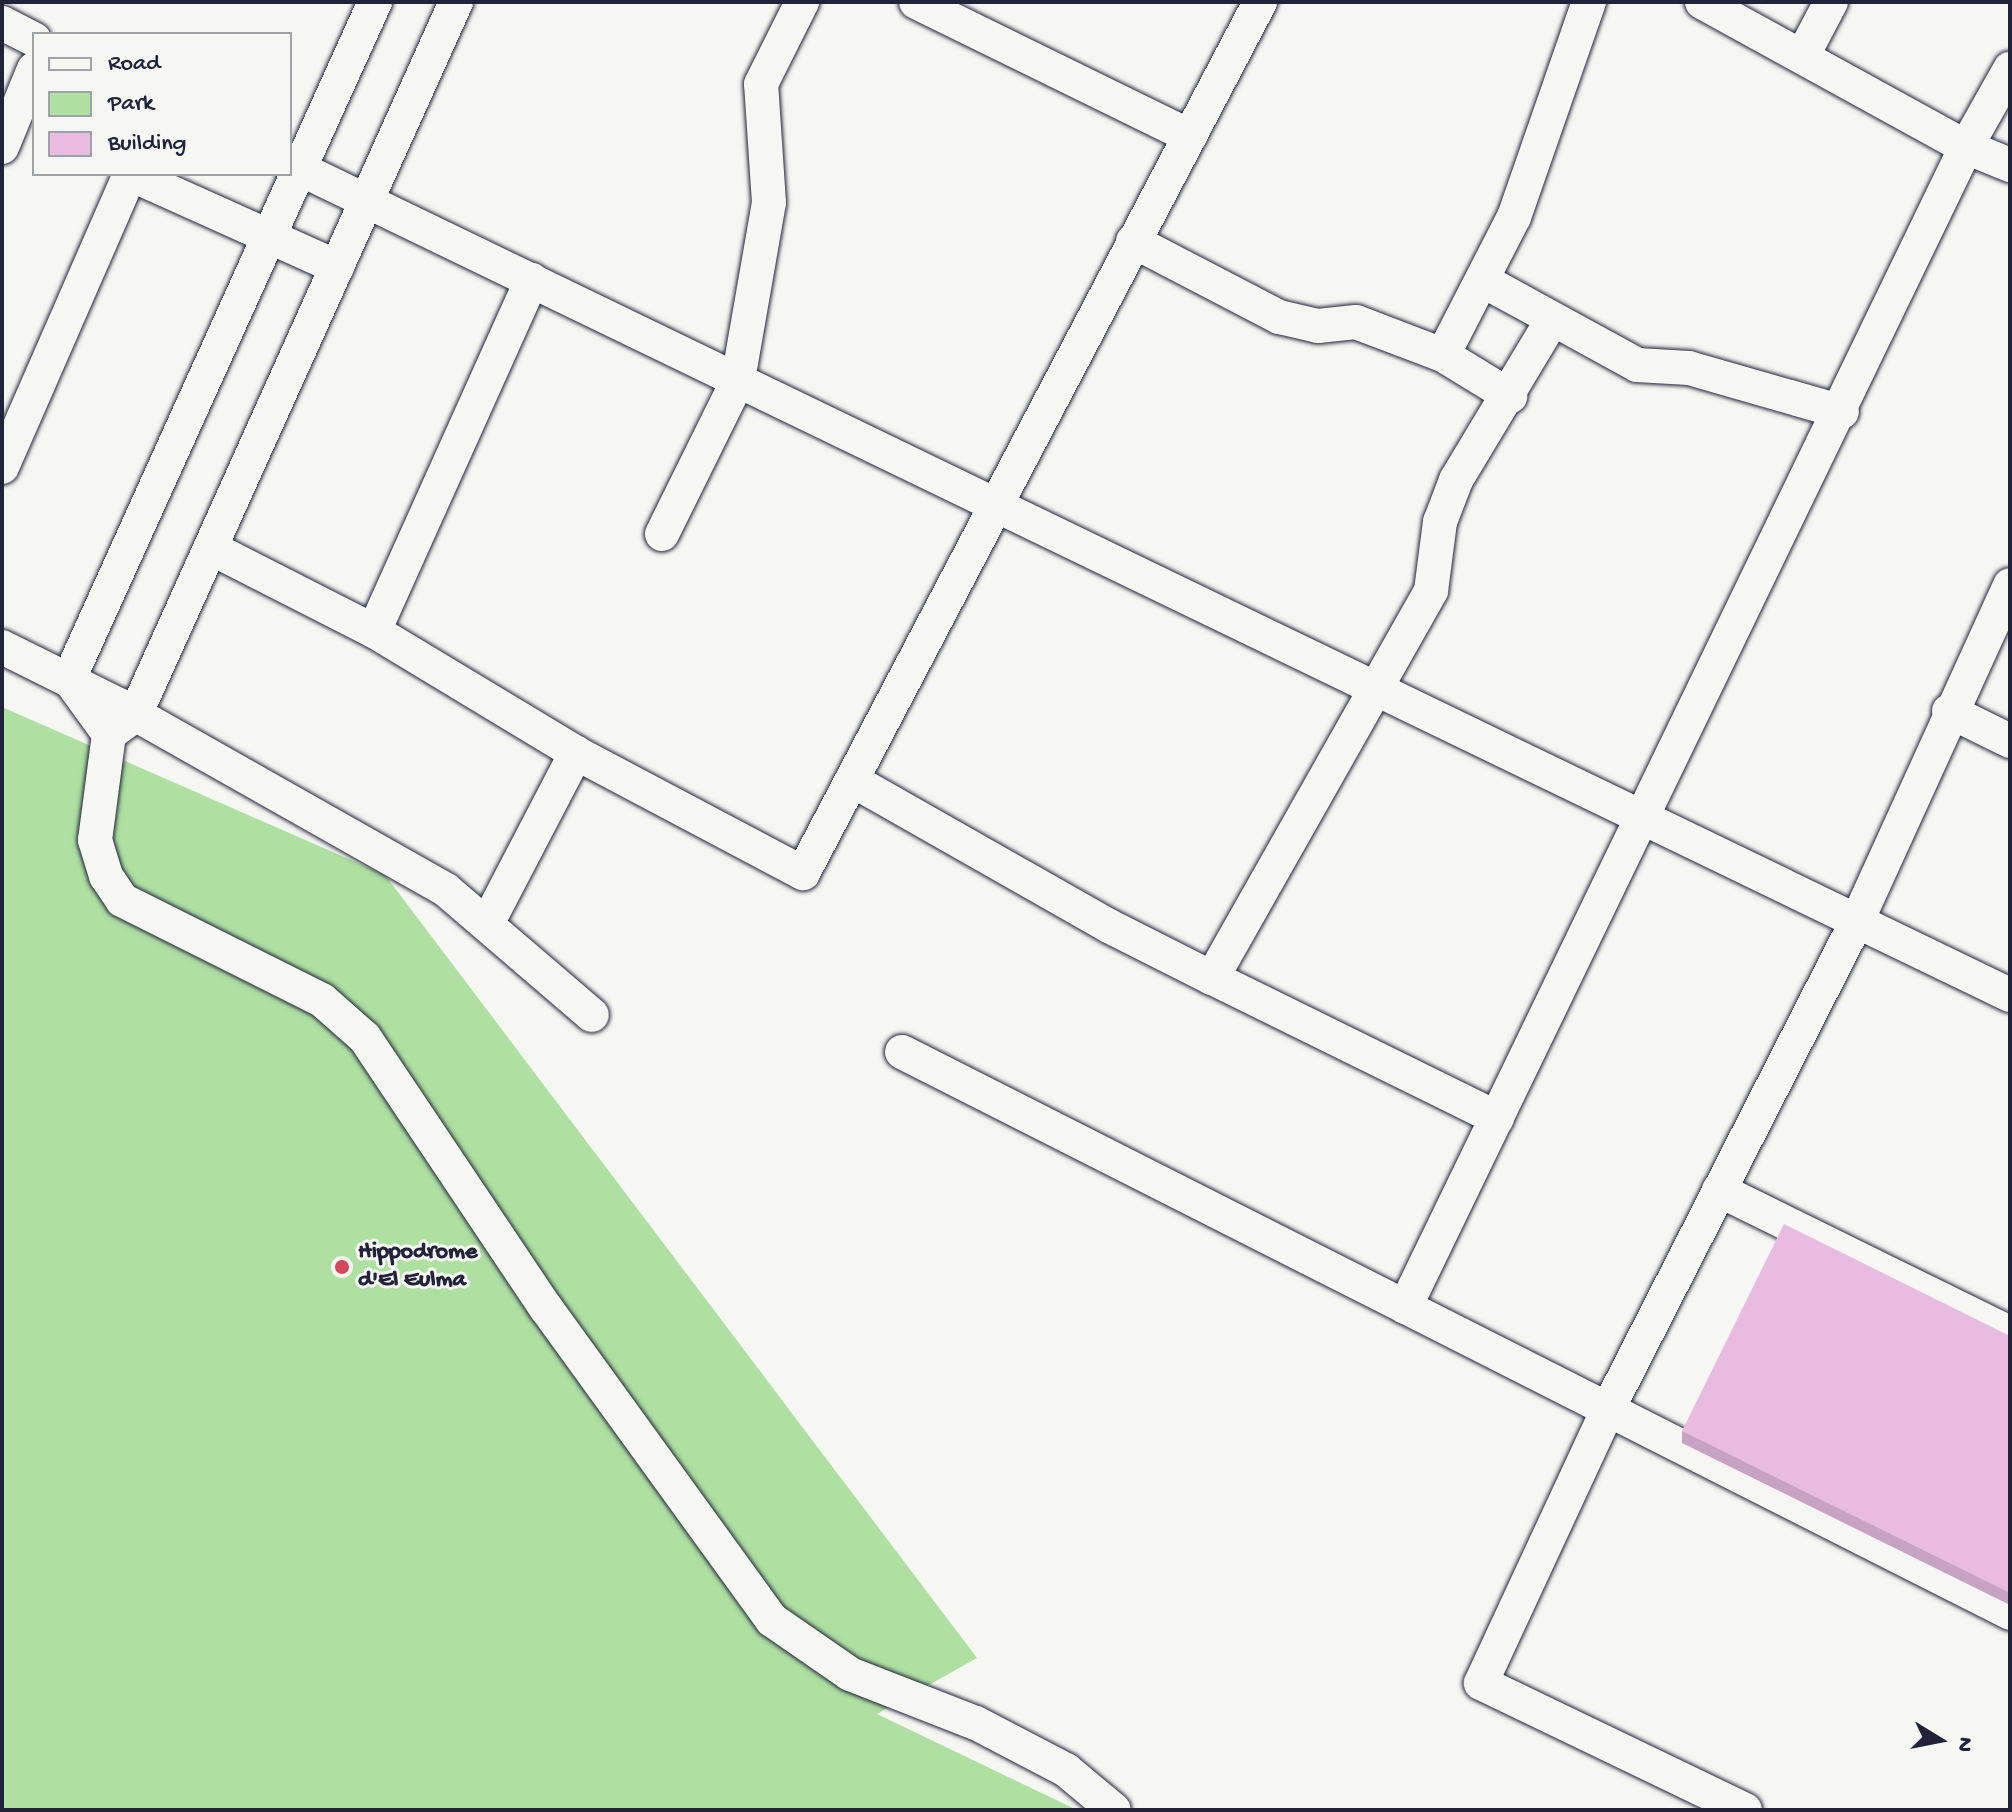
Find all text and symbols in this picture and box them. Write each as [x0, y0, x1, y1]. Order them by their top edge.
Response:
legend [32, 32, 292, 176]
text: Road [108, 50, 160, 79]
text: Park [108, 90, 154, 119]
text: Building [108, 130, 186, 159]
place label: Hippodrome d'El Eulma [358, 1239, 477, 1295]
marker: Hippodrome d'El Eulma [333, 1258, 351, 1276]
north arrow [1900, 1700, 1980, 1780]
text: N [1950, 1735, 1978, 1754]

